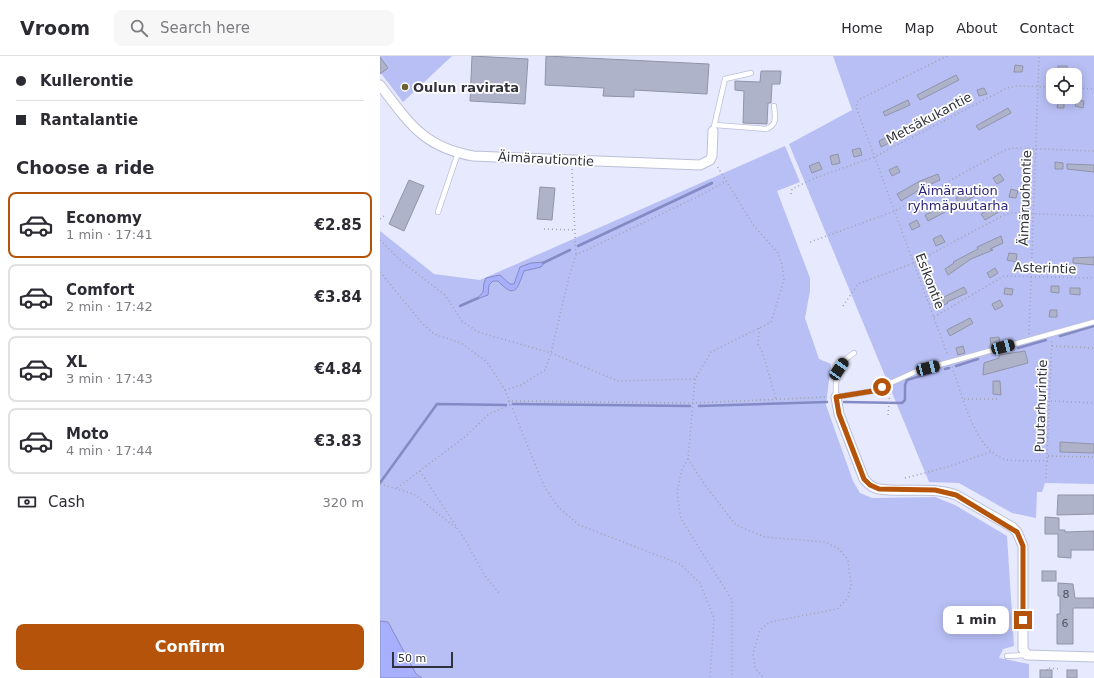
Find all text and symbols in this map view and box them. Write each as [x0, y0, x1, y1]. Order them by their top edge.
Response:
search box [114, 10, 394, 46]
text: Vroom [20, 17, 90, 39]
icon: search [128, 17, 150, 39]
text: Search here [160, 19, 250, 37]
text: Home [841, 20, 883, 36]
text: Map [905, 20, 934, 36]
text: About [956, 20, 998, 36]
text: Contact [1020, 20, 1074, 36]
map controls [1046, 68, 1082, 104]
button: locate [1046, 68, 1082, 104]
text: Kullerontie [40, 72, 133, 90]
place label: Oulun ravirata [413, 80, 519, 95]
marker: Oulun ravirata [400, 82, 410, 92]
street label: Metsäkukantie [884, 89, 974, 147]
text: Rantalantie [40, 111, 138, 129]
street label: Äimärautiontie [498, 149, 594, 169]
street label: Äimäruohontie [1016, 150, 1034, 246]
text: Choose a ride [16, 157, 155, 178]
park label: Äimäraution ryhmäpuutarha [907, 183, 1009, 213]
icon: car [18, 207, 54, 243]
text: Economy [66, 209, 142, 227]
text: €2.85 [315, 216, 362, 234]
text: 1 min · 17:41 [66, 227, 153, 242]
street label: Esikontie [913, 251, 947, 311]
street label: Asterintie [1013, 259, 1077, 277]
icon: car [18, 279, 54, 315]
text: Comfort [66, 281, 134, 299]
text: €3.84 [315, 288, 362, 306]
text: 2 min · 17:42 [66, 299, 153, 314]
car [990, 338, 1016, 356]
icon: car [18, 351, 54, 387]
text: XL [66, 353, 87, 371]
car [827, 356, 851, 382]
car [915, 359, 941, 377]
street label: Puutarhurintie [1032, 359, 1050, 453]
text: €4.84 [315, 360, 362, 378]
text: 3 min · 17:43 [66, 371, 153, 386]
route start [873, 378, 891, 396]
icon: car [18, 423, 54, 459]
text: Moto [66, 425, 109, 443]
text: €3.83 [315, 432, 362, 450]
text: 4 min · 17:44 [66, 443, 153, 458]
icon: cash [16, 491, 38, 513]
text: Cash [48, 493, 85, 511]
text: 320 m [322, 495, 364, 510]
house number: 8 [1063, 588, 1070, 601]
callout: 1 min [943, 606, 1009, 634]
route end [1014, 611, 1032, 629]
text: 1 min [956, 612, 996, 627]
house number: 6 [1062, 617, 1069, 630]
button: Confirm [16, 624, 364, 670]
scale bar [392, 650, 453, 669]
text: 50 m [398, 652, 426, 665]

